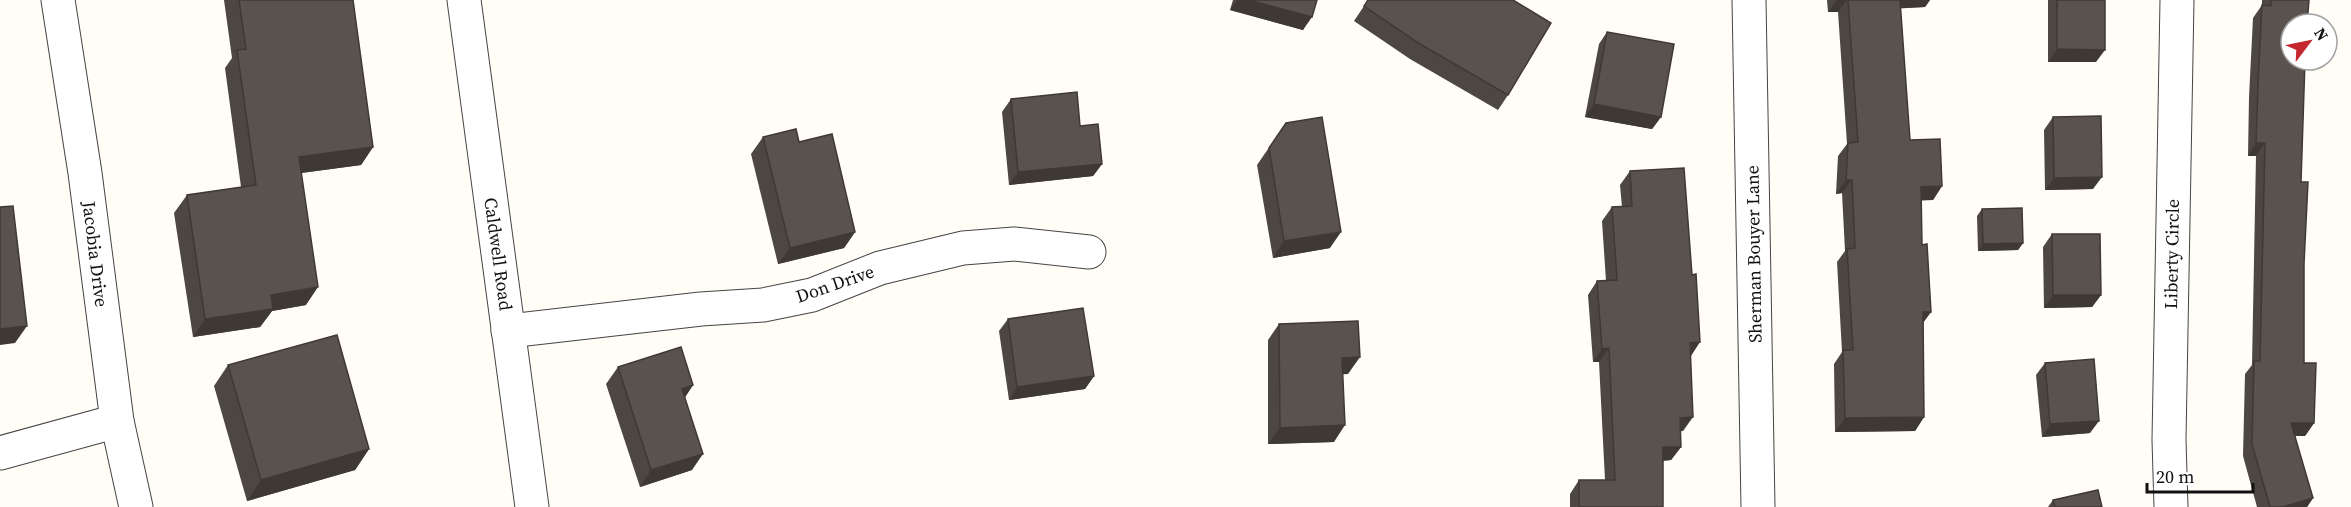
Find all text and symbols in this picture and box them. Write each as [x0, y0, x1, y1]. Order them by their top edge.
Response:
north arrow [2279, 12, 2339, 72]
text: N [2309, 23, 2334, 45]
street label: Sherman Bouyer Lane [1739, 165, 1768, 343]
street label: Caldwell Road [478, 196, 519, 312]
street label: Jacobia Drive [76, 199, 114, 308]
street label: Liberty Circle [2158, 199, 2185, 309]
street label: Don Drive [792, 258, 877, 309]
scale bar [2147, 456, 2254, 494]
text: 20 m [2156, 464, 2194, 489]

